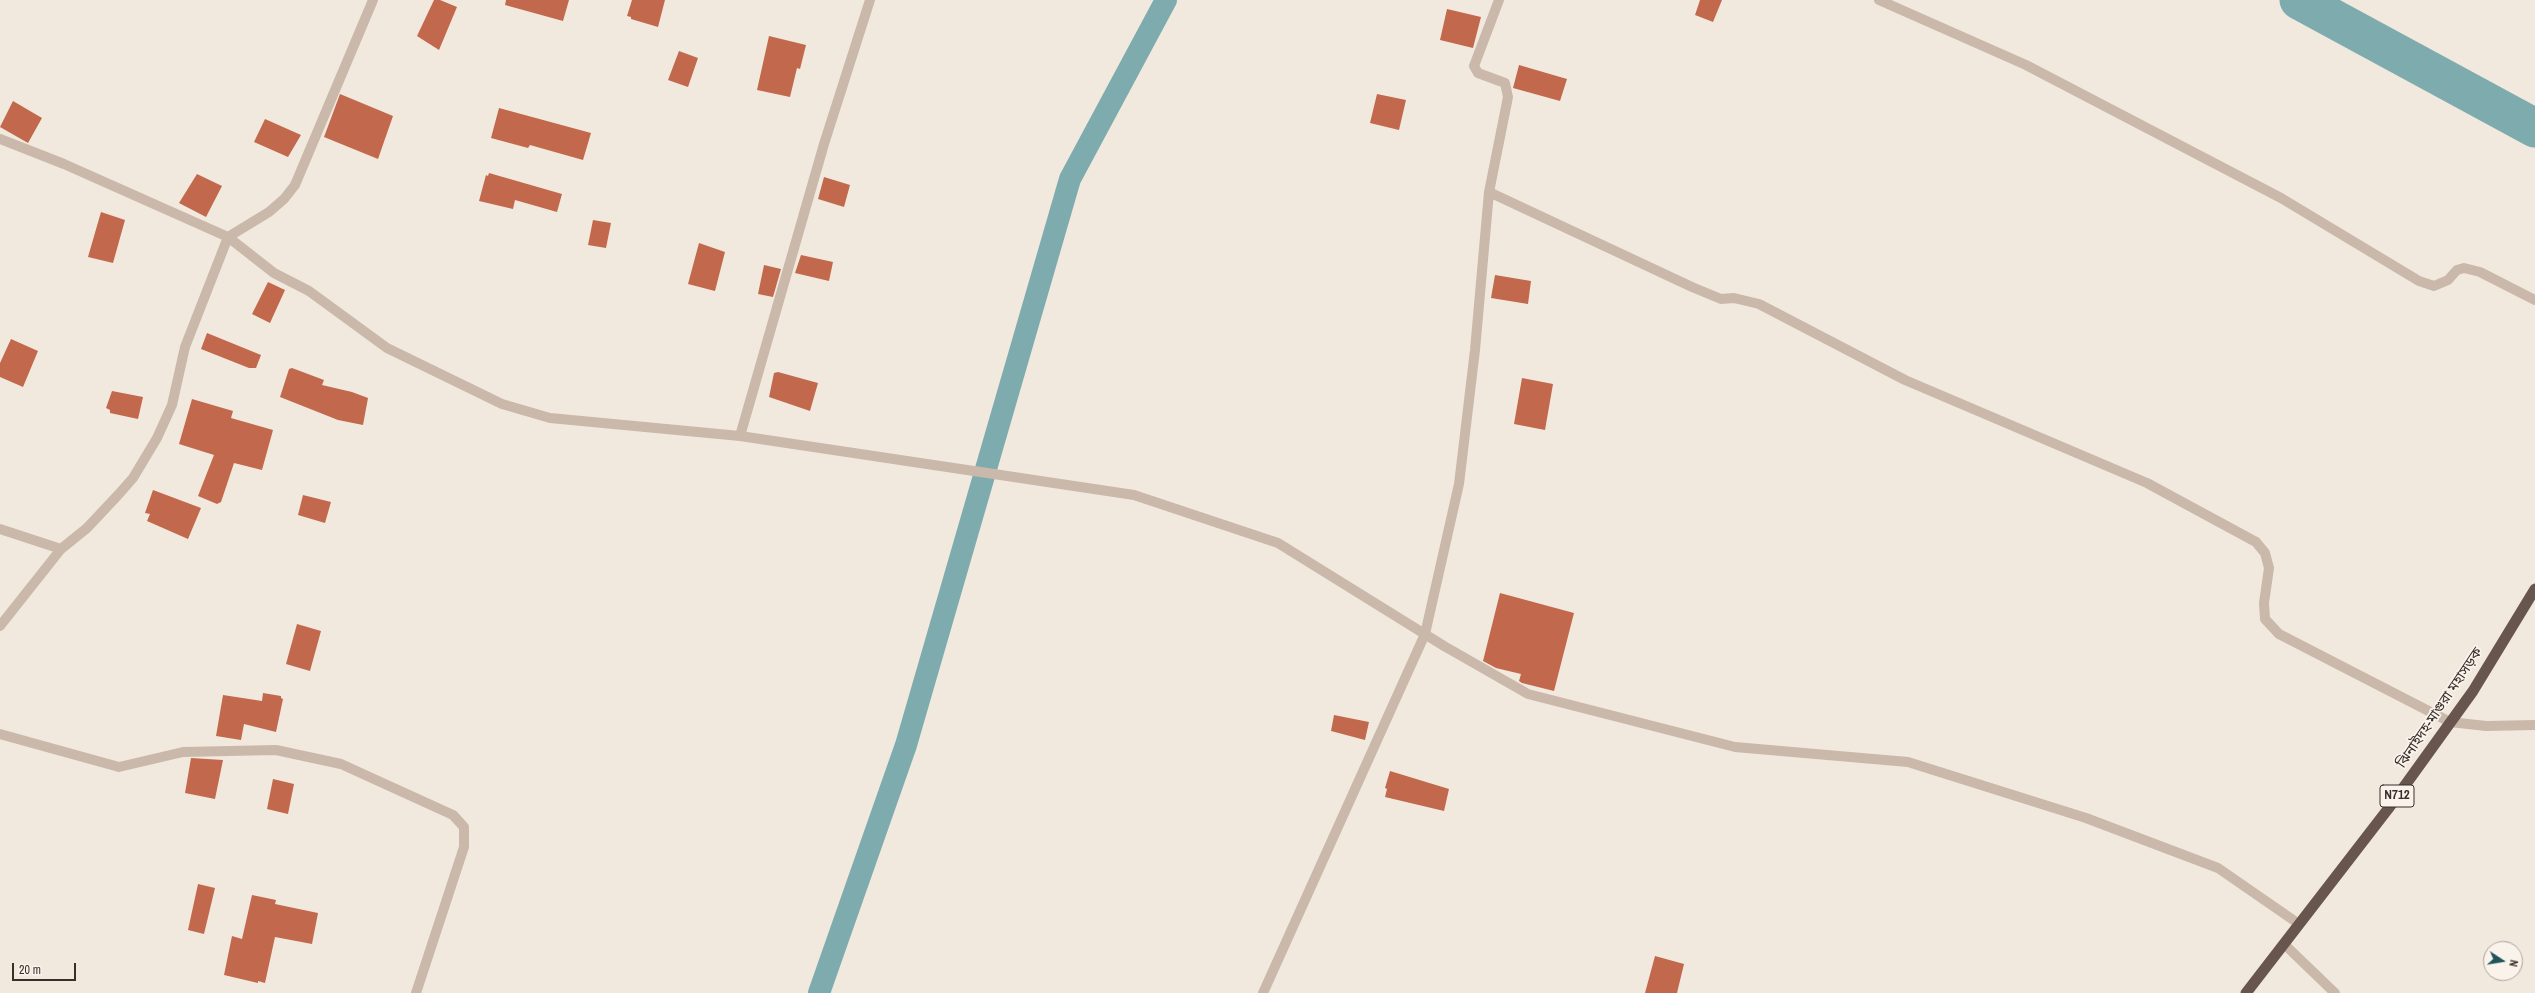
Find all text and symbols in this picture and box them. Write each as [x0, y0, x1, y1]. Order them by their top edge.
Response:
street label: ঝিনাইদহ-মাগুরা মহাসড়ক [2393, 645, 2487, 771]
road number: N712 [2380, 785, 2414, 807]
north arrow [2483, 941, 2523, 981]
scale bar [14, 955, 78, 981]
text: N [2506, 959, 2521, 968]
text: 20 m [19, 962, 41, 978]

